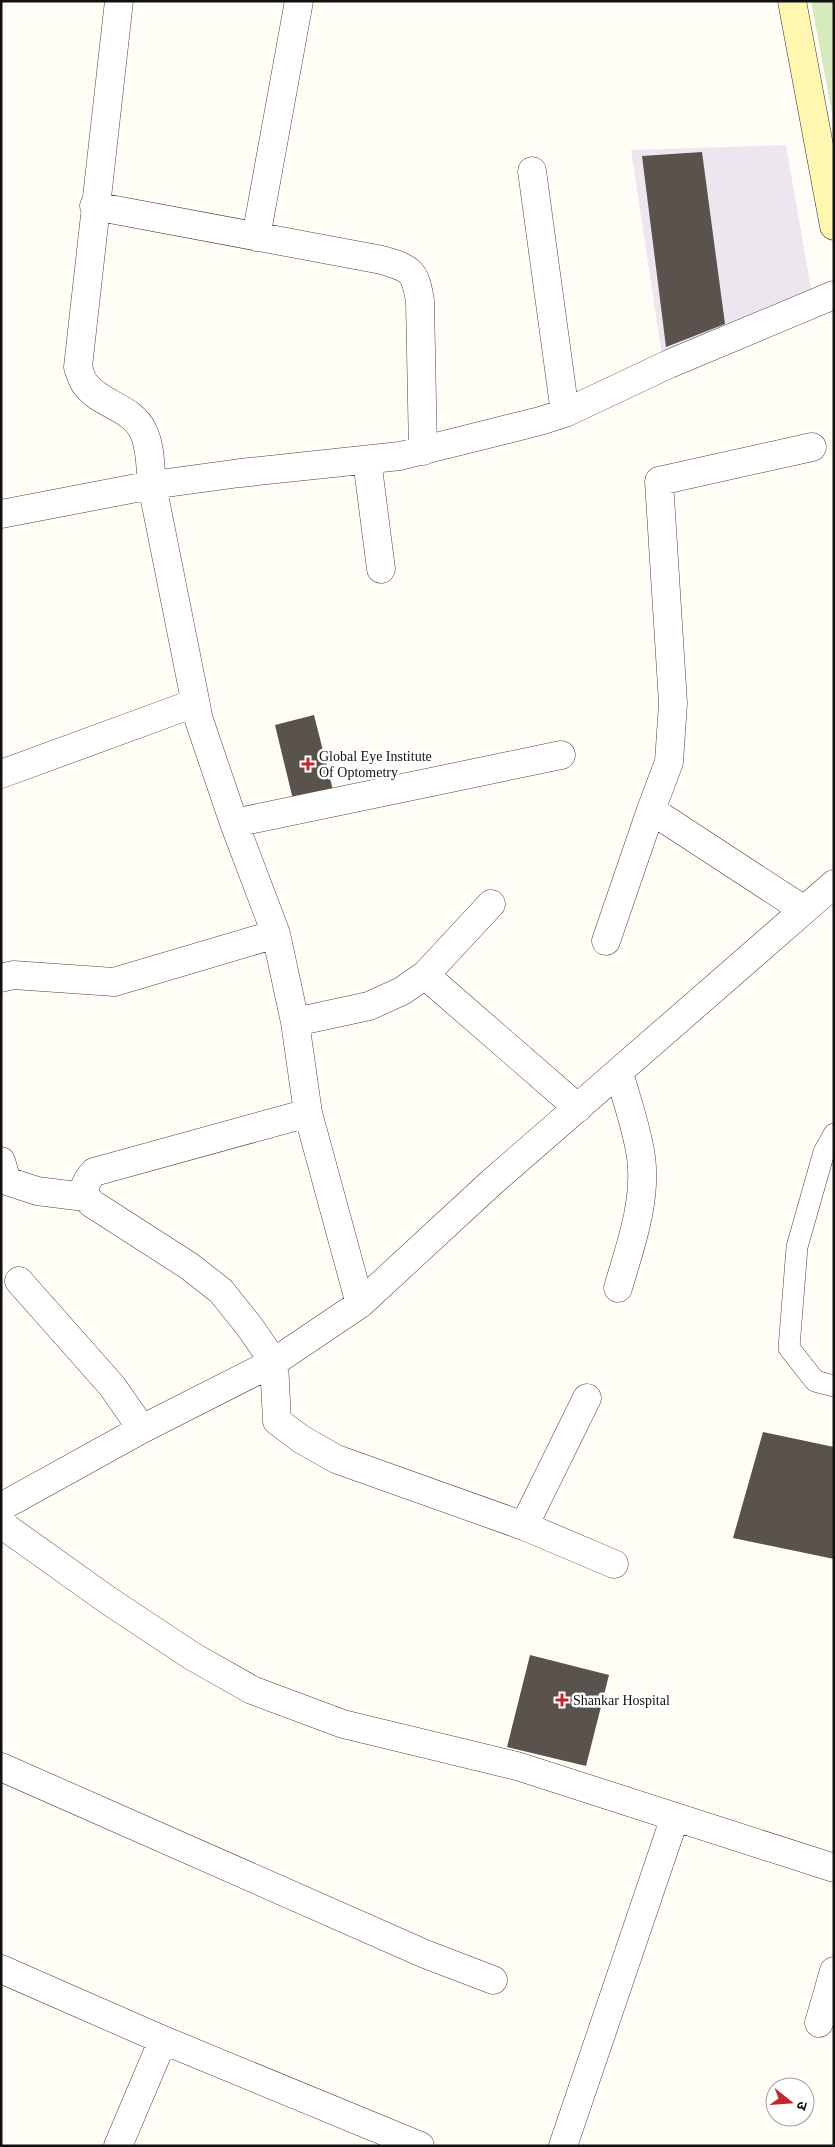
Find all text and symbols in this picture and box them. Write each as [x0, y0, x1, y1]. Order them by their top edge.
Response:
place label: Global Eye Institute Of Optometry [319, 749, 432, 780]
marker: Global Eye Institute Of Optometry [301, 757, 315, 771]
marker: Shankar Hospital [555, 1693, 569, 1707]
place label: Shankar Hospital [573, 1693, 670, 1708]
north arrow [765, 2077, 815, 2127]
text: उ [793, 2100, 810, 2113]

